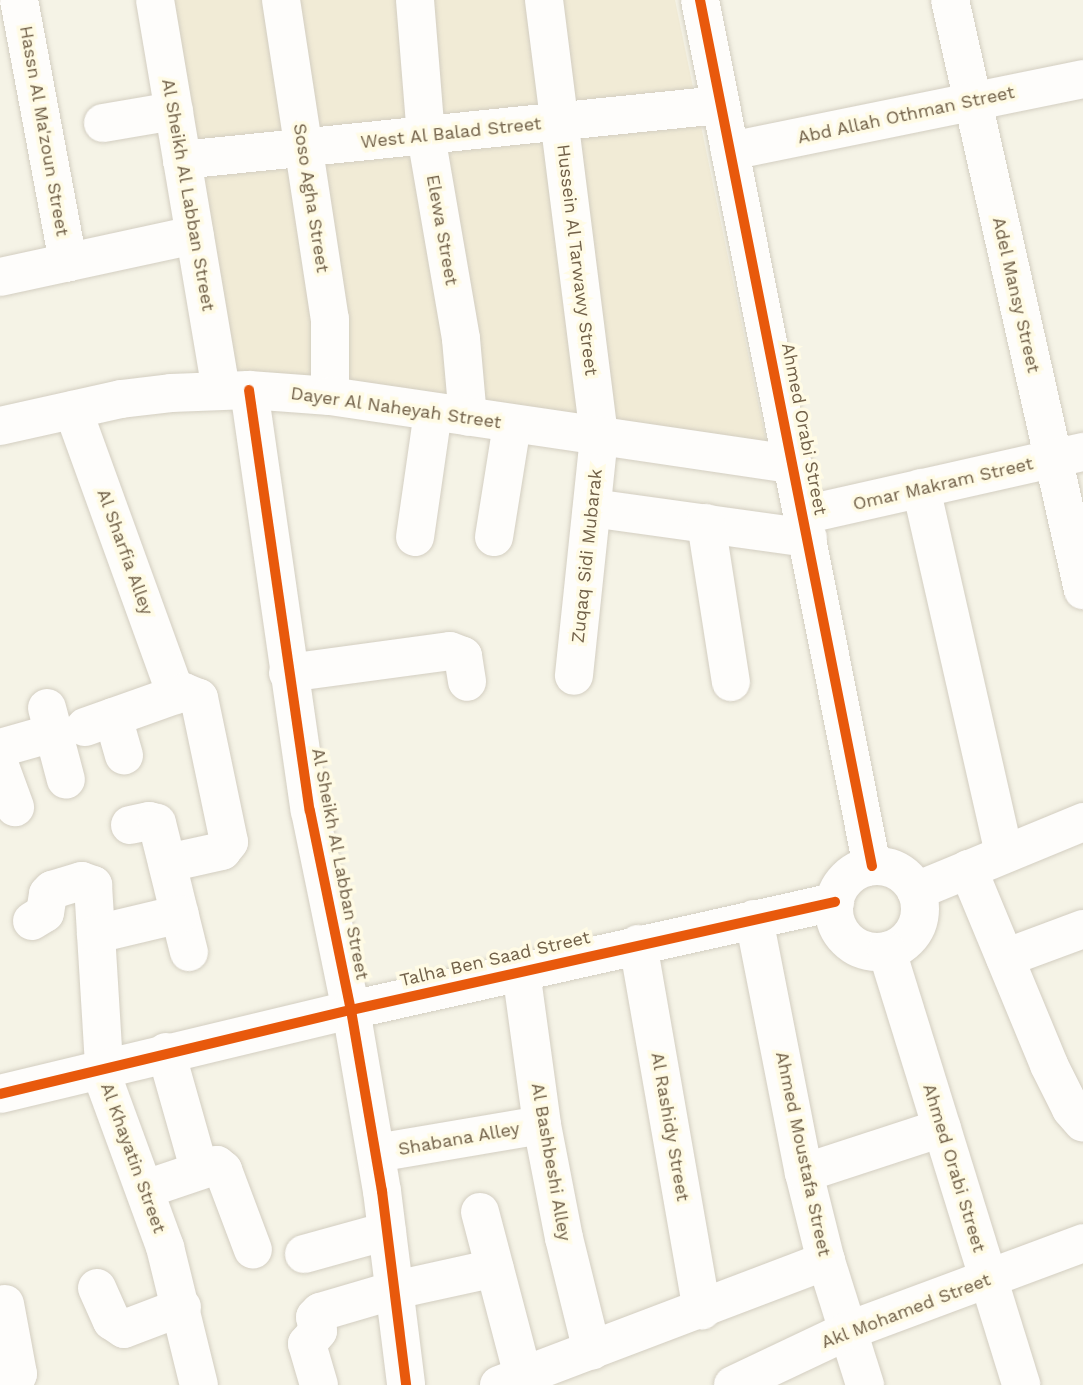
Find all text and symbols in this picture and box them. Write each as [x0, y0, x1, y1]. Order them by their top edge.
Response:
street label: Hassn Al Ma'zoun Street [15, 23, 73, 239]
street label: Al Sheikh Al Labban Street [157, 76, 219, 314]
street label: Abd Allah Othman Street [795, 81, 1017, 149]
street label: West Al Balad Street [359, 113, 543, 153]
street label: Soso Agha Street [288, 121, 334, 275]
street label: Hussein Al Tarwawy Street [552, 142, 602, 378]
street label: Elewa Street [422, 173, 462, 287]
street label: Adel Mansy Street [987, 215, 1045, 375]
street label: Ahmed Orabi Street [777, 341, 831, 517]
street label: Dayer Al Naheyah Street [288, 382, 504, 434]
street label: Omar Makram Street [851, 453, 1035, 515]
street label: Zuqaq Sidi Mubarak [567, 468, 607, 644]
street label: Al Sharfia Alley [92, 485, 158, 619]
street label: Al Sheikh Al Labban Street [307, 745, 373, 983]
street label: Talha Ben Saad Street [398, 927, 592, 991]
street label: Ahmed Moustafa Street [771, 1049, 835, 1259]
street label: Al Rashidy Street [646, 1050, 694, 1204]
street label: Al Khayatin Street [96, 1080, 170, 1236]
street label: Al Bashbeshi Alley [526, 1081, 576, 1243]
street label: Ahmed Orabi Street [918, 1081, 990, 1255]
street label: Shabana Alley [396, 1118, 522, 1160]
street label: Akl Mohamed Street [818, 1269, 994, 1353]

